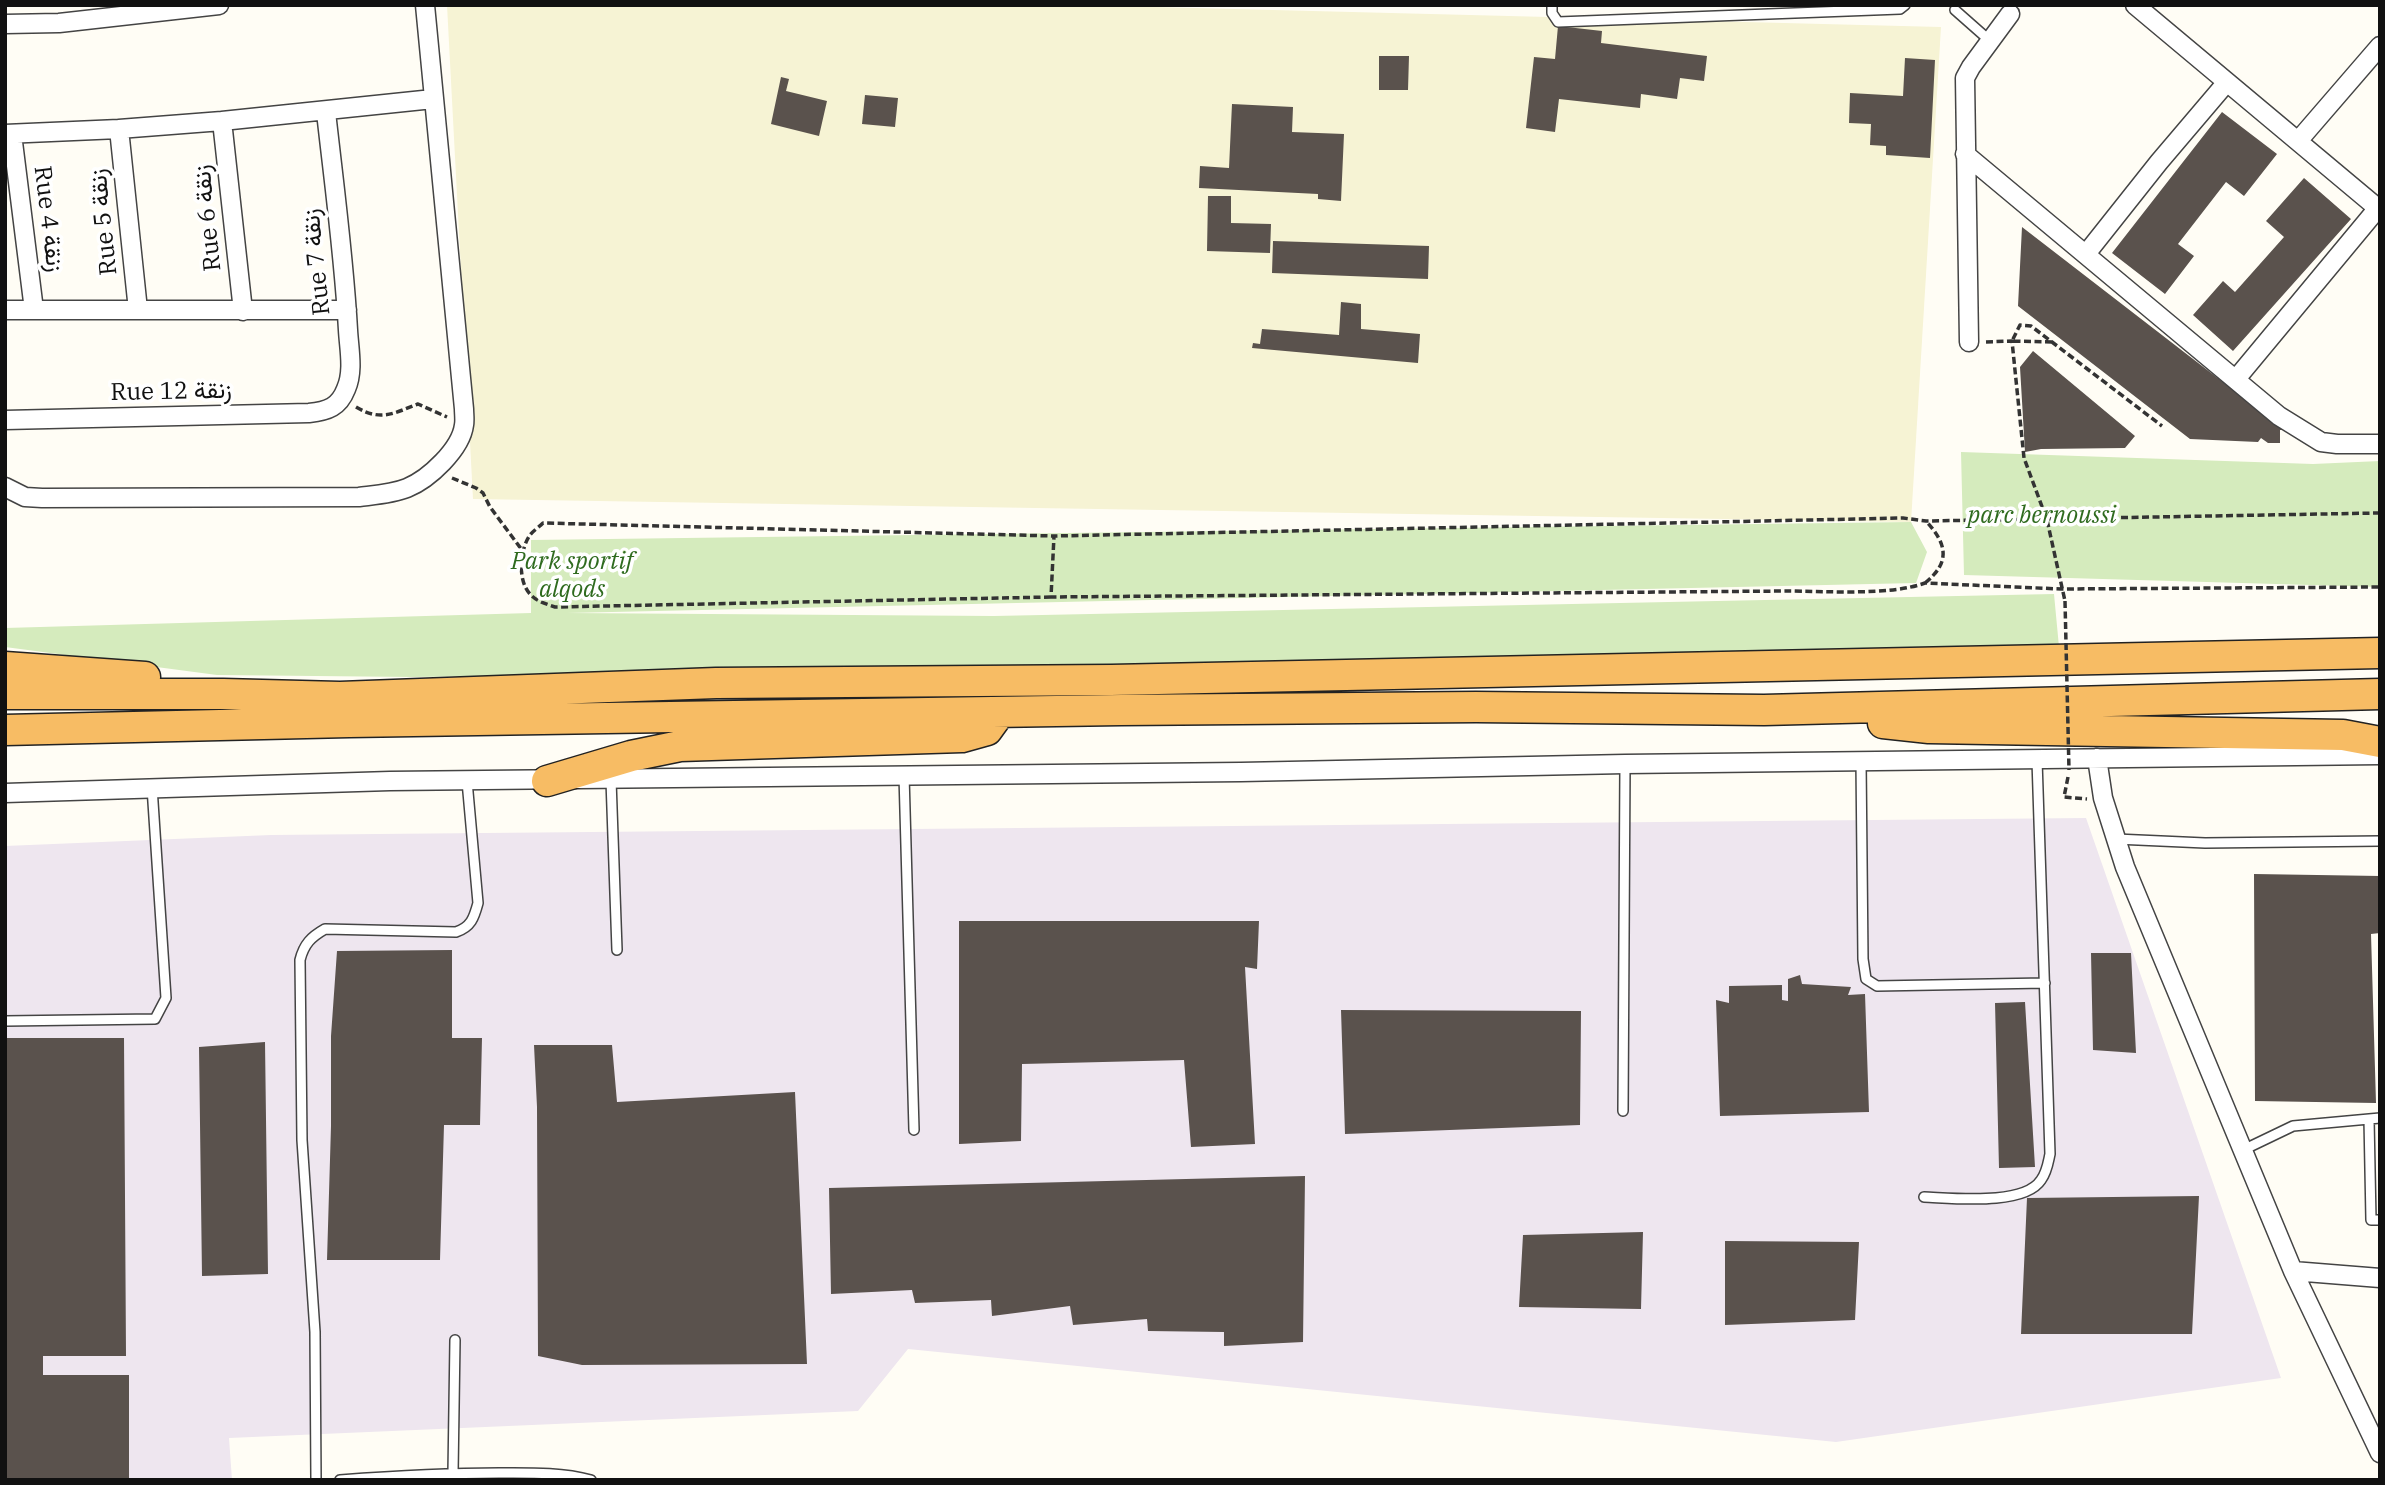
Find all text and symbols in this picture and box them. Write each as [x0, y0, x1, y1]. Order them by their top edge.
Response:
street label: Rue 6 زنقة [188, 163, 228, 273]
street label: Rue 4 زنقة [27, 164, 69, 274]
street label: Rue 5 زنقة [84, 167, 124, 277]
street label: Rue 7 زنقة [297, 207, 337, 317]
street label: Rue 12 زنقة [110, 377, 232, 407]
park label: parc bernoussi [1968, 502, 2116, 530]
park label: Park sportif alqods [511, 548, 633, 604]

